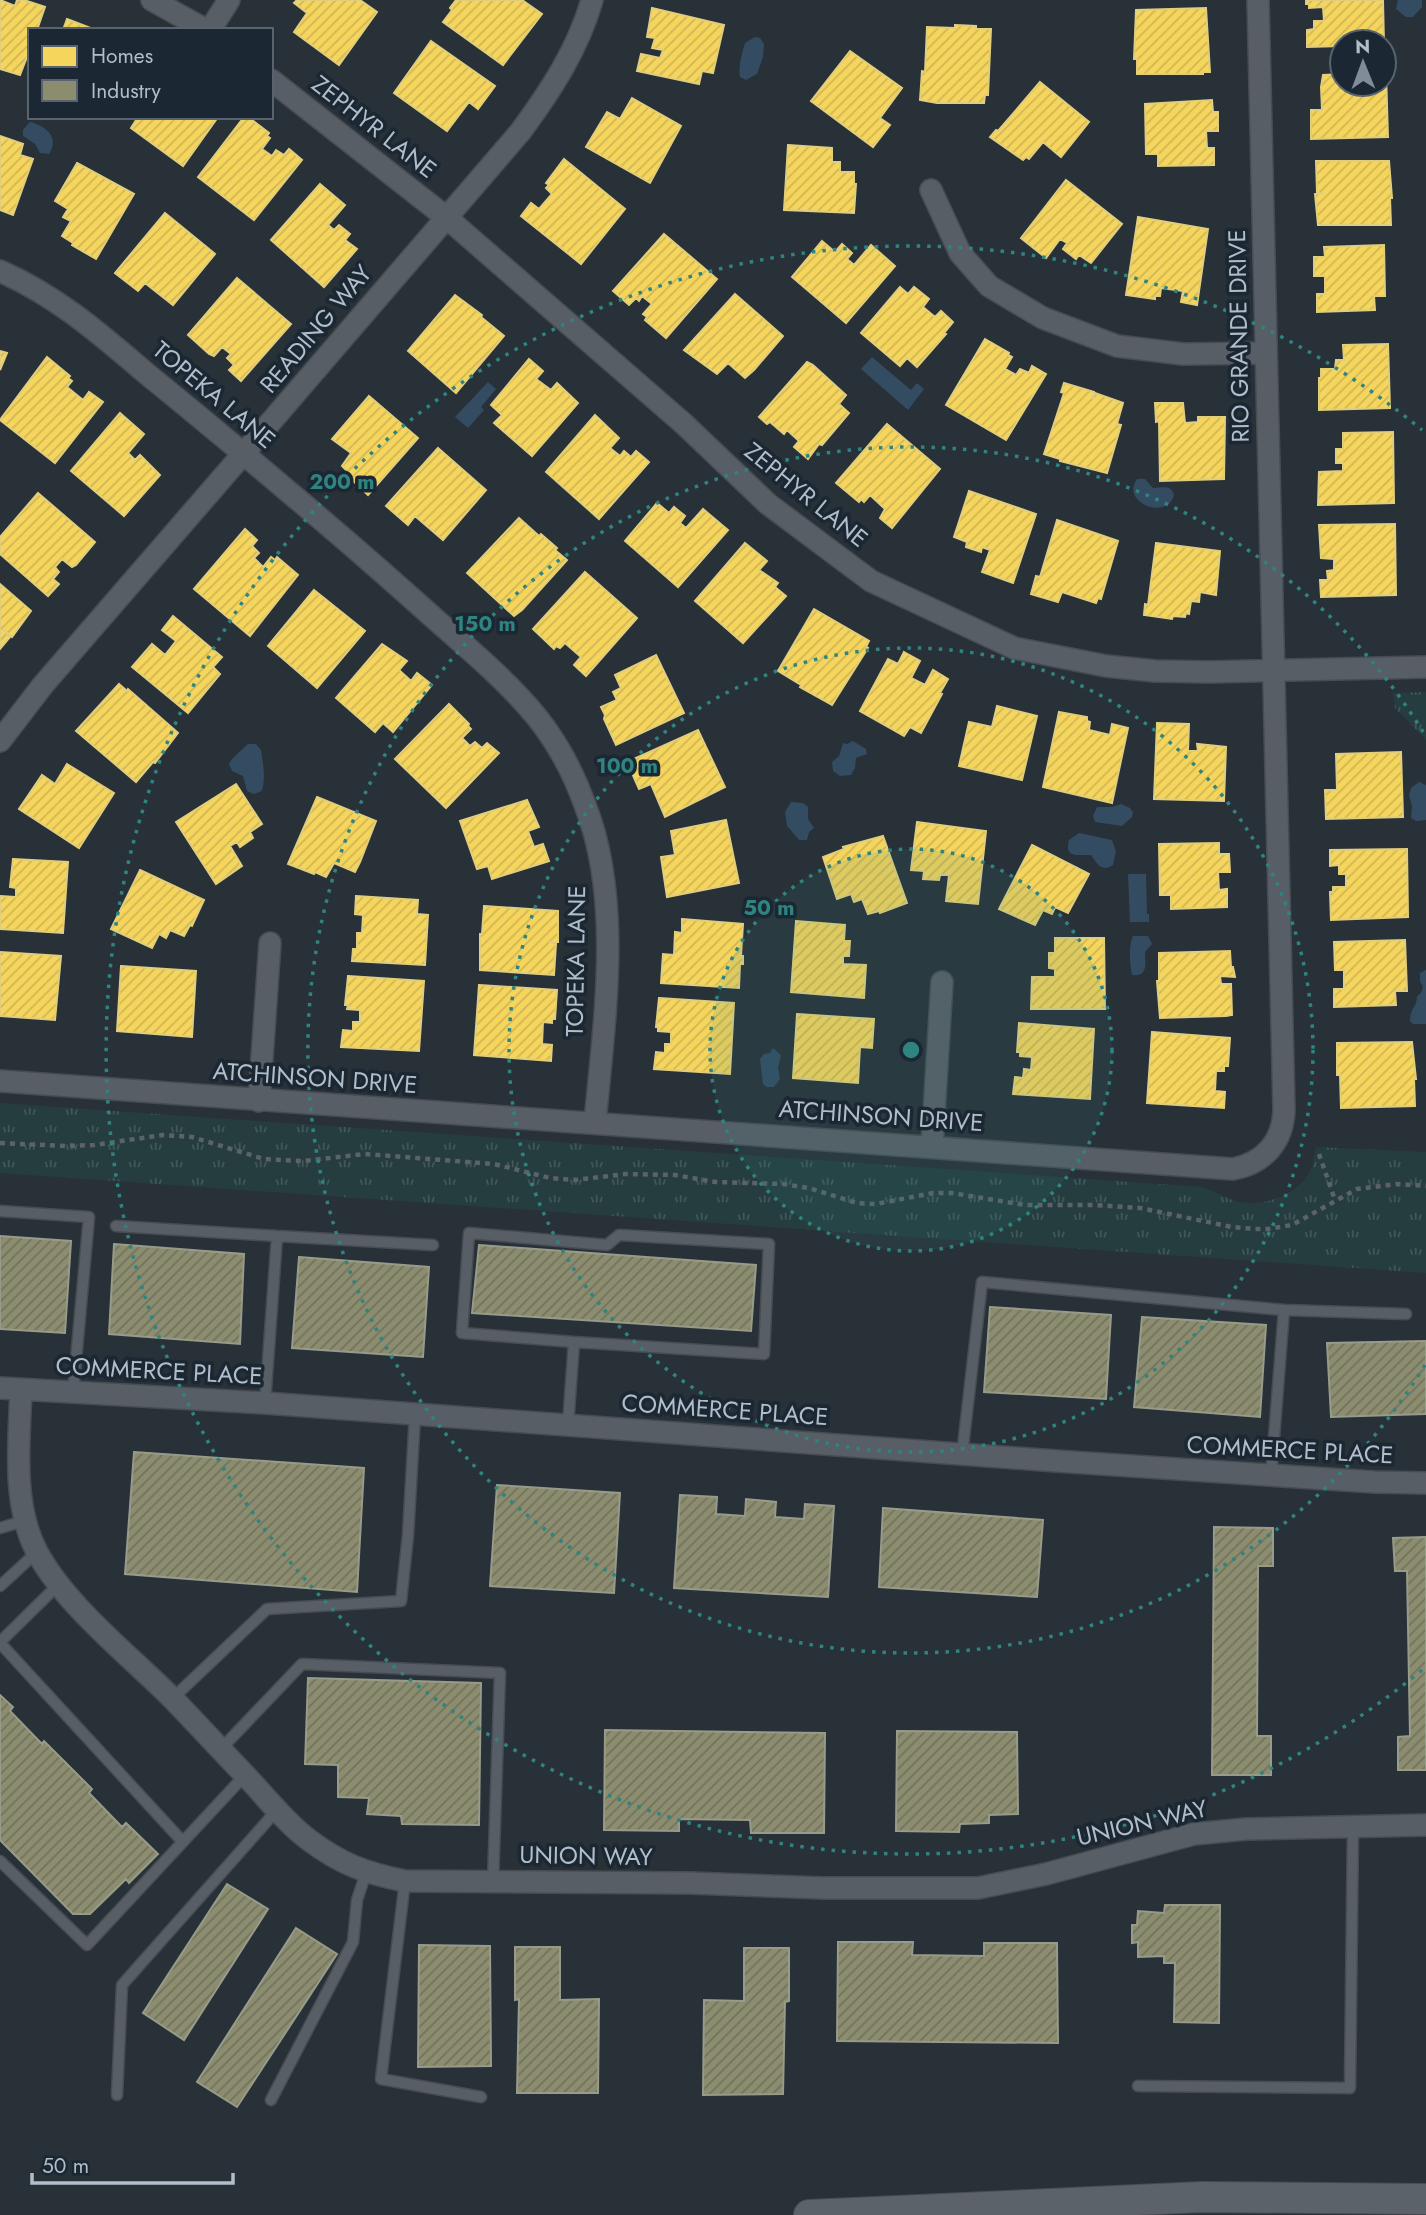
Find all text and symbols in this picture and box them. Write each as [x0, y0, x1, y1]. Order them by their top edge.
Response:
legend [28, 28, 273, 119]
north arrow [1328, 28, 1398, 98]
text: N [1355, 33, 1370, 60]
text: Homes [91, 41, 153, 71]
street label: ZEPHYR LANE [304, 67, 444, 187]
text: Industry [91, 76, 162, 106]
street label: RIO GRANDE DRIVE [1219, 229, 1258, 443]
street label: READING WAY [251, 256, 380, 400]
street label: TOPEKA LANE [145, 333, 283, 457]
street label: ZEPHYR LANE [737, 434, 876, 555]
text: 200 m [309, 467, 375, 497]
text: 150 m [454, 609, 516, 639]
text: 100 m [596, 751, 658, 781]
street label: TOPEKA LANE [557, 885, 594, 1037]
text: 50 m [744, 893, 794, 923]
centre of rings [899, 1038, 923, 1062]
street label: ATCHINSON DRIVE [212, 1053, 418, 1102]
street label: ATCHINSON DRIVE [778, 1091, 984, 1140]
street label: COMMERCE PLACE [55, 1348, 263, 1393]
street label: COMMERCE PLACE [620, 1385, 830, 1434]
street label: COMMERCE PLACE [1186, 1427, 1394, 1472]
street label: UNION WAY [1073, 1790, 1211, 1855]
street label: UNION WAY [519, 1837, 653, 1874]
scale bar [32, 2142, 233, 2186]
text: 50 m [42, 2151, 89, 2181]

